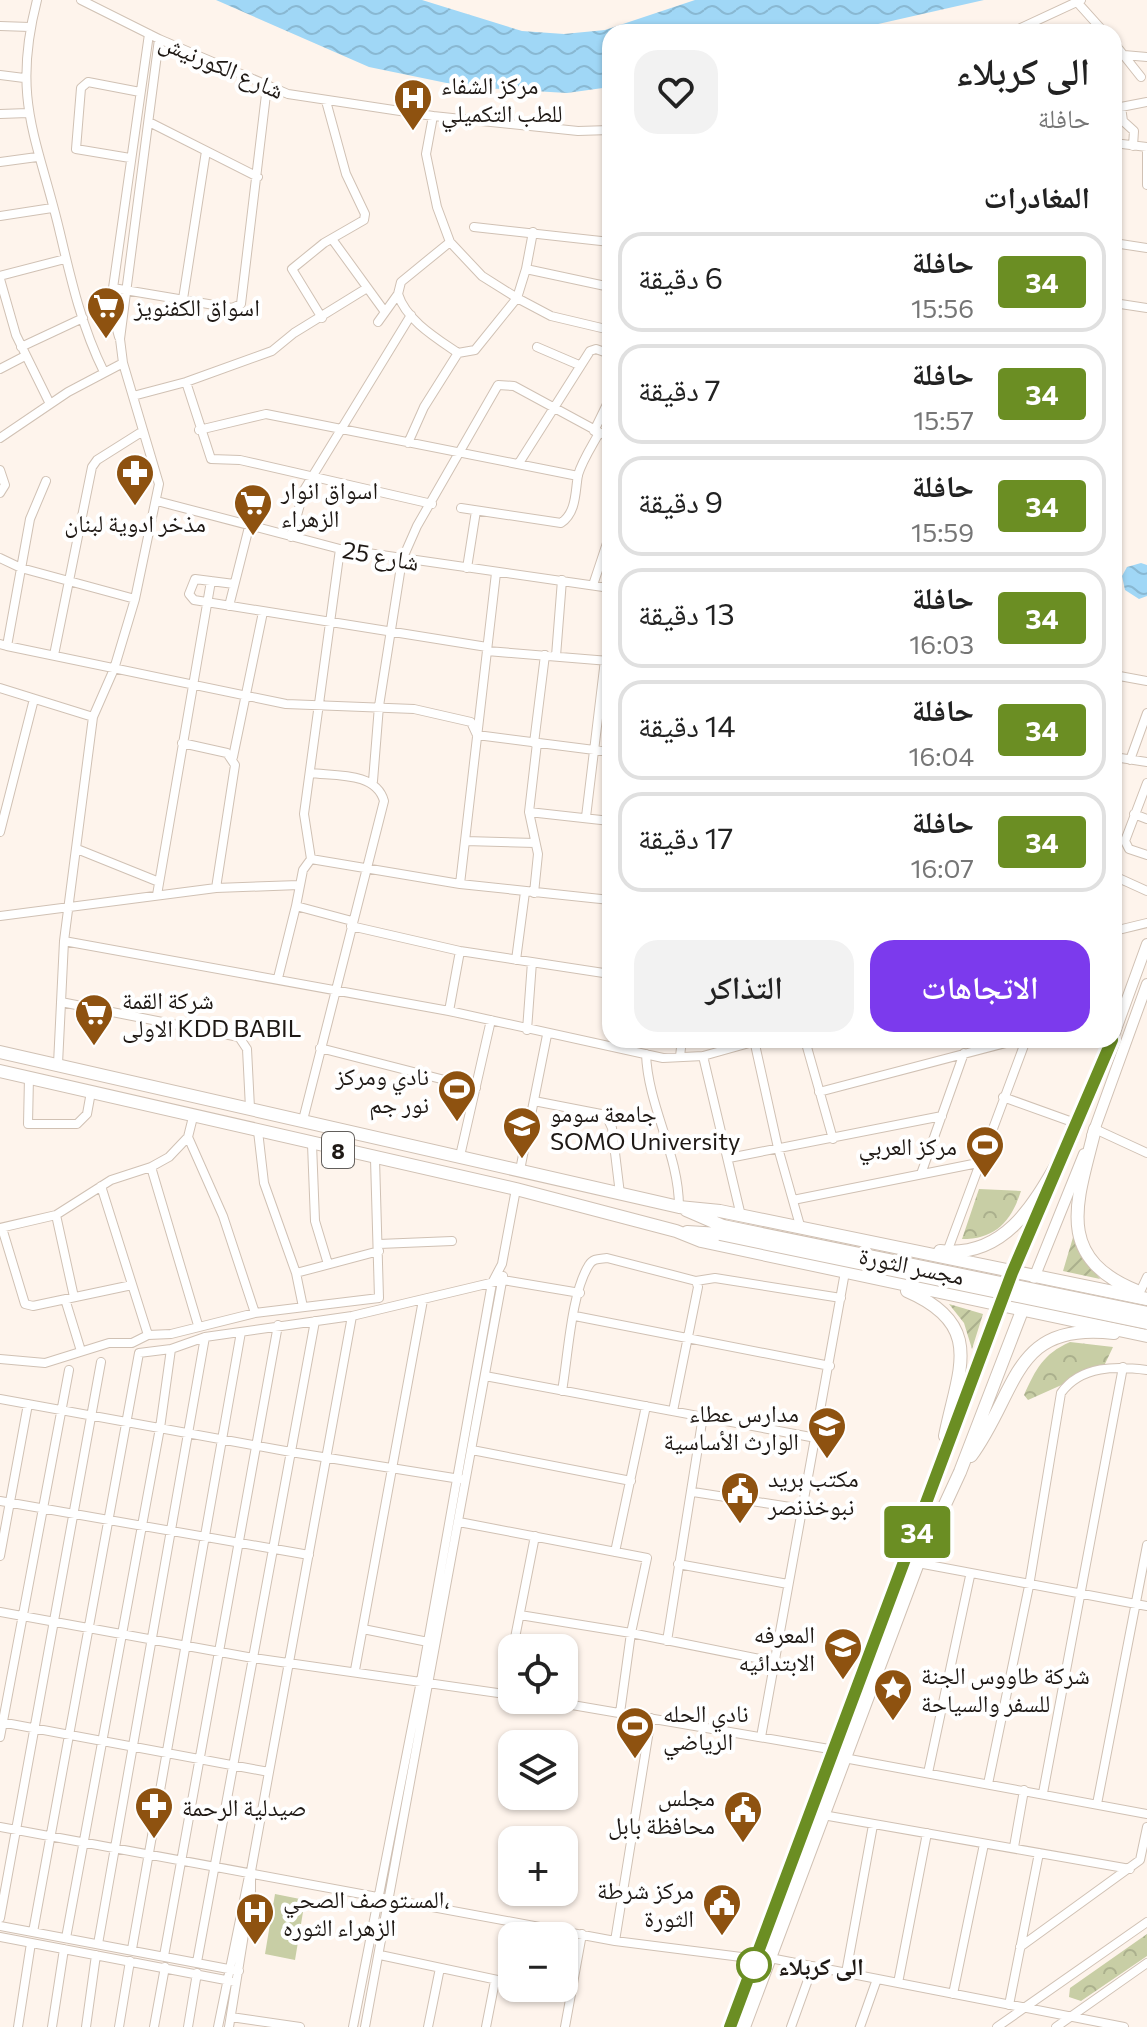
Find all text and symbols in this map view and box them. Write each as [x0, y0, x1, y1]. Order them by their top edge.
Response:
street label: شارع الكورنيش [155, 26, 289, 106]
text: الى كربلاء [955, 46, 1090, 93]
button: heart [634, 50, 718, 134]
place label: مركز الشفاء للطب التكميلي [441, 70, 563, 133]
hospital icon: مركز الشفاء للطب التكميلي [392, 77, 434, 132]
text: حافلة [1038, 102, 1090, 133]
text: المغادرات [983, 177, 1090, 214]
text: حافلة [912, 242, 974, 279]
text: 6 دقيقة [638, 258, 723, 295]
text: 34 [1025, 265, 1059, 299]
supermarket icon: اسواق الكفنويز [85, 285, 127, 340]
place label: اسواق الكفنويز [133, 292, 260, 322]
text: 15:56 [911, 292, 974, 323]
text: حافلة [912, 354, 974, 391]
text: 7 دقيقة [638, 370, 721, 407]
text: 34 [1025, 377, 1059, 411]
text: 15:57 [913, 404, 974, 435]
pharmacy icon: مذخر ادوية لبنان [114, 452, 156, 507]
text: حافلة [912, 466, 974, 503]
place label: اسواق انوار الزهراء [280, 475, 378, 532]
supermarket icon: اسواق انوار الزهراء [232, 482, 274, 537]
text: 9 دقيقة [638, 482, 723, 519]
text: 34 [1025, 489, 1059, 523]
place label: مذخر ادوية لبنان [64, 508, 206, 538]
text: 15:59 [911, 516, 974, 547]
street label: شارع 25 [340, 534, 422, 578]
text: حافلة [912, 578, 974, 615]
text: 13 دقيقة [638, 594, 735, 631]
text: 34 [1025, 601, 1059, 635]
text: 16:03 [909, 628, 974, 659]
text: حافلة [912, 690, 974, 727]
text: 14 دقيقة [638, 706, 736, 743]
text: 34 [1025, 713, 1059, 747]
text: 16:04 [908, 740, 974, 771]
text: حافلة [912, 802, 974, 839]
text: 17 دقيقة [638, 818, 733, 855]
text: 34 [1025, 825, 1059, 859]
text: 16:07 [910, 852, 974, 883]
button: التذاكر [634, 940, 854, 1032]
button: الاتجاهات [870, 940, 1090, 1032]
place label: شركة القمة الاولى KDD BABIL [122, 985, 302, 1043]
supermarket icon: شركة القمة الاولى KDD BABIL [73, 992, 115, 1047]
place label: نادي ومركز نور جم [334, 1061, 429, 1121]
sports icon: نادي ومركز نور جم [436, 1068, 478, 1123]
place label: جامعة سومو SOMO University [550, 1098, 741, 1155]
school or university icon: جامعة سومو SOMO University [501, 1105, 543, 1160]
sports icon: مركز العربي [964, 1124, 1006, 1179]
place label: مركز العربي [859, 1131, 957, 1166]
road number: 8 [322, 1132, 354, 1168]
street label: مجسر الثورة [857, 1240, 967, 1290]
place label: مدارس عطاء الوارث الأساسية [664, 1398, 799, 1455]
school or university icon: مدارس عطاء الوارث الأساسية [806, 1405, 848, 1460]
place label: مكتب بريد نبوخذنصر [767, 1463, 859, 1520]
public building icon: مكتب بريد نبوخذنصر [719, 1470, 761, 1525]
line badge: 34 [881, 1506, 953, 1558]
text: 34 [900, 1515, 934, 1549]
place label: المعرفه الابتدائيه [738, 1619, 815, 1676]
school or university icon: المعرفه الابتدائيه [822, 1626, 864, 1681]
map controls [498, 1634, 578, 2002]
button: locate [498, 1634, 578, 1714]
place label: شركة طاووس الجنة للسفر والسياحة [921, 1660, 1090, 1717]
place icon: شركة طاووس الجنة للسفر والسياحة [872, 1667, 914, 1722]
place label: نادي الحله الرياضي [663, 1698, 749, 1761]
sports icon: نادي الحله الرياضي [614, 1705, 656, 1760]
button: layers [498, 1730, 578, 1810]
place label: مجلس محافظة بابل [608, 1782, 715, 1840]
pharmacy icon: صيدلية الرحمة [133, 1785, 175, 1840]
public building icon: مجلس محافظة بابل [722, 1789, 764, 1844]
place label: صيدلية الرحمة [182, 1792, 307, 1821]
button: + [498, 1826, 578, 1906]
place label: مركز شرطة الثورة [597, 1875, 694, 1932]
public building icon: مركز شرطة الثورة [701, 1882, 743, 1937]
place label: المستوصف الصحي، الزهراء الثوره [283, 1884, 450, 1941]
hospital icon: المستوصف الصحي، الزهراء الثوره [234, 1891, 276, 1946]
button: − [498, 1922, 578, 2002]
marker: الى كربلاء [737, 1948, 771, 1982]
place label: الى كربلاء [778, 1951, 864, 1981]

